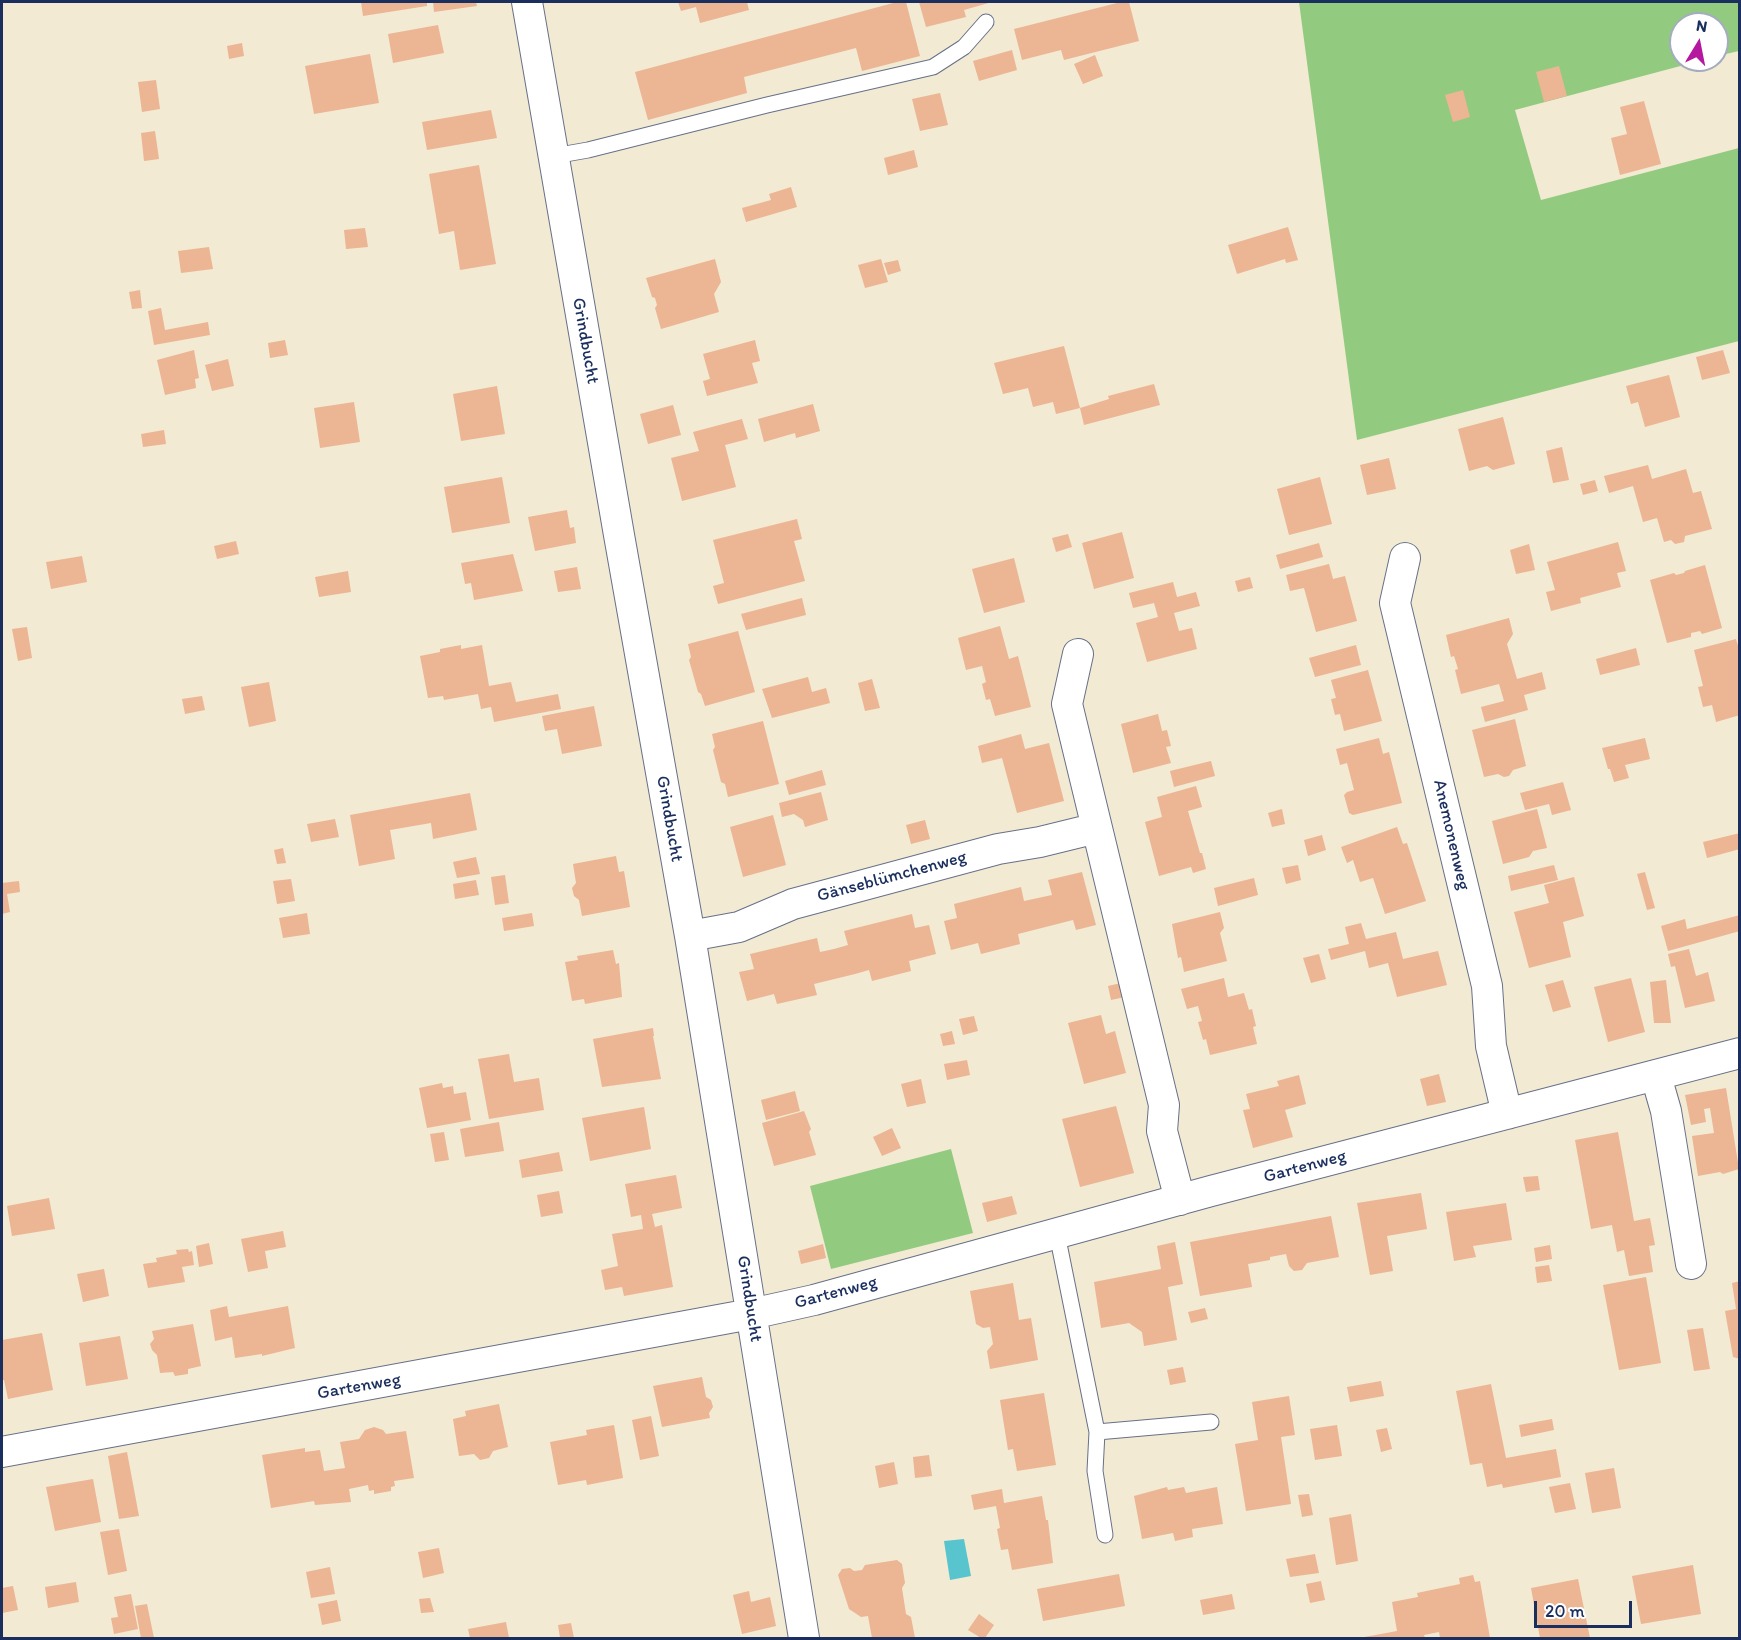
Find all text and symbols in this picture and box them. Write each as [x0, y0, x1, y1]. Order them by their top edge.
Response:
north arrow [1669, 12, 1729, 72]
text: N [1695, 15, 1709, 36]
street label: Grindbucht [567, 296, 603, 386]
street label: Grindbucht [651, 774, 687, 864]
street label: Anemonenweg [1428, 777, 1474, 893]
street label: Gänseblümchenweg [815, 847, 969, 907]
street label: Gartenweg [1261, 1146, 1349, 1188]
street label: Grindbucht [732, 1254, 766, 1344]
street label: Gartenweg [792, 1272, 880, 1314]
street label: Gartenweg [316, 1369, 402, 1405]
scale bar [1537, 1589, 1634, 1627]
text: 20 m [1545, 1600, 1585, 1622]

